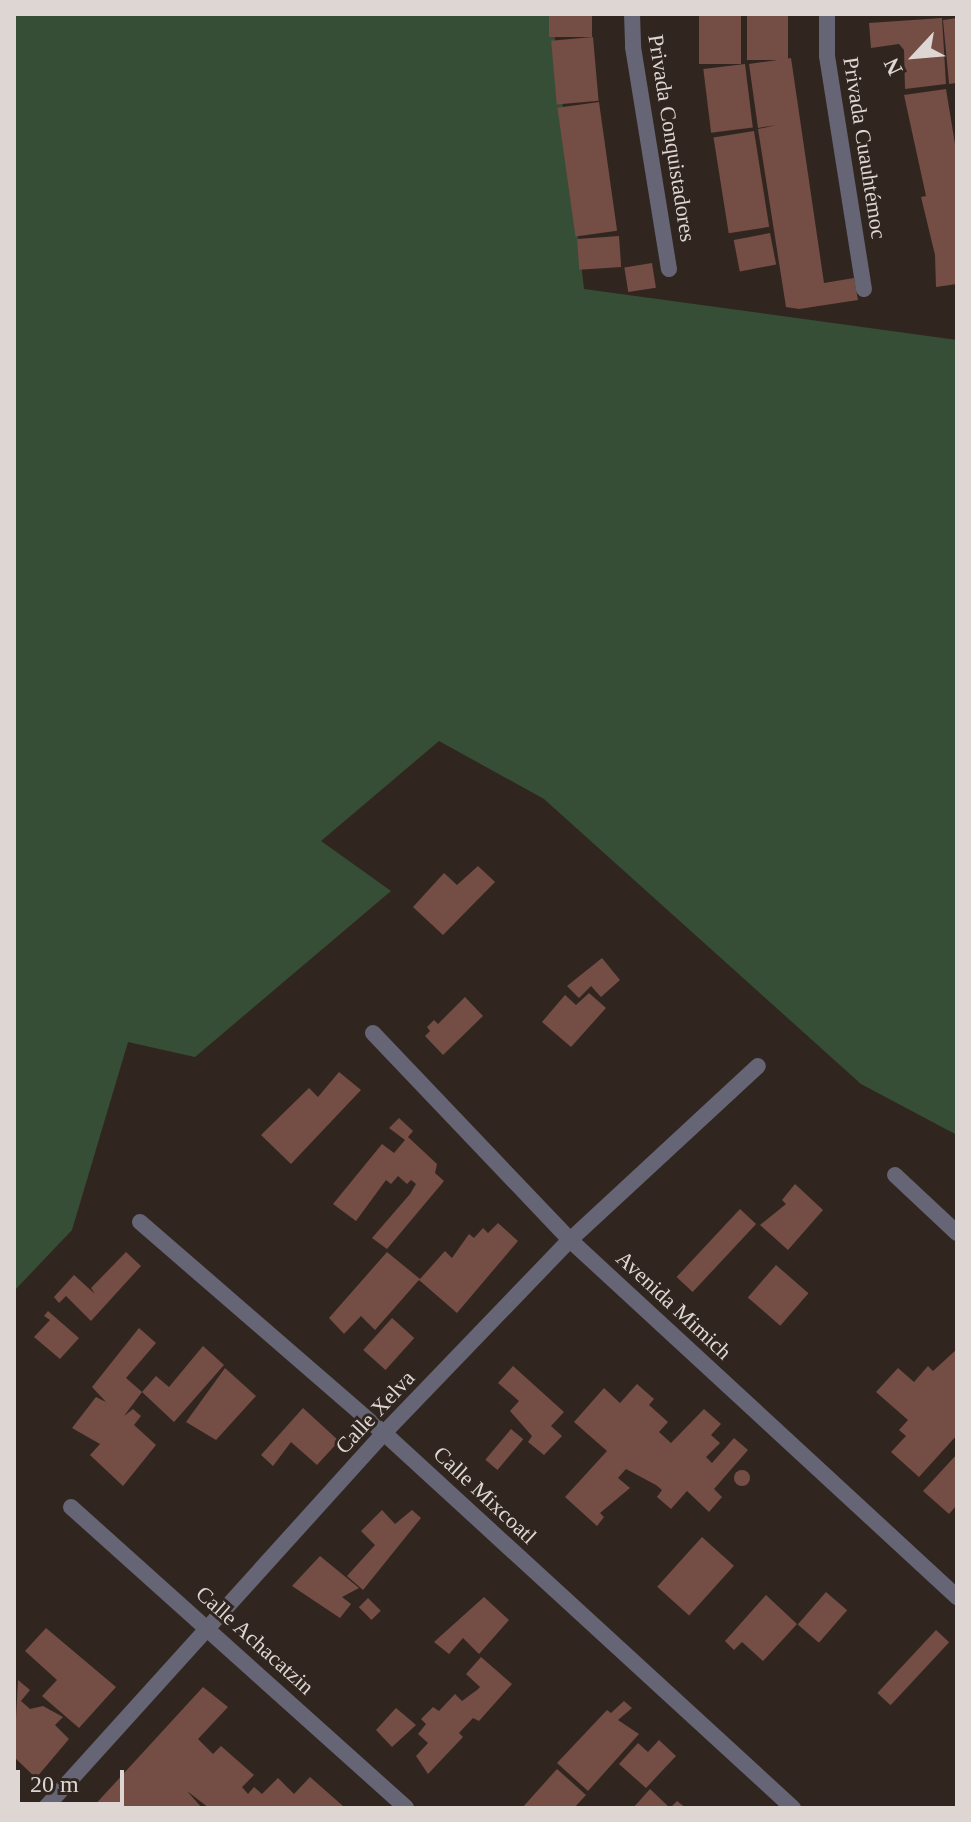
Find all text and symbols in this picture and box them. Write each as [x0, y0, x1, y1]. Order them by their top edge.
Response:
north arrow [875, 16, 955, 96]
street label: Privada Conquistadores [643, 32, 701, 244]
text: N [878, 54, 908, 79]
street label: Privada Cuauhtémoc [838, 55, 892, 241]
street label: Avenida Mimich [611, 1245, 737, 1365]
street label: Calle Xelva [330, 1365, 420, 1459]
street label: Calle Mixcoatl [428, 1441, 542, 1549]
street label: Calle Achacatzin [190, 1580, 320, 1700]
scale bar [20, 1754, 128, 1804]
text: 20 m [30, 1771, 79, 1797]

